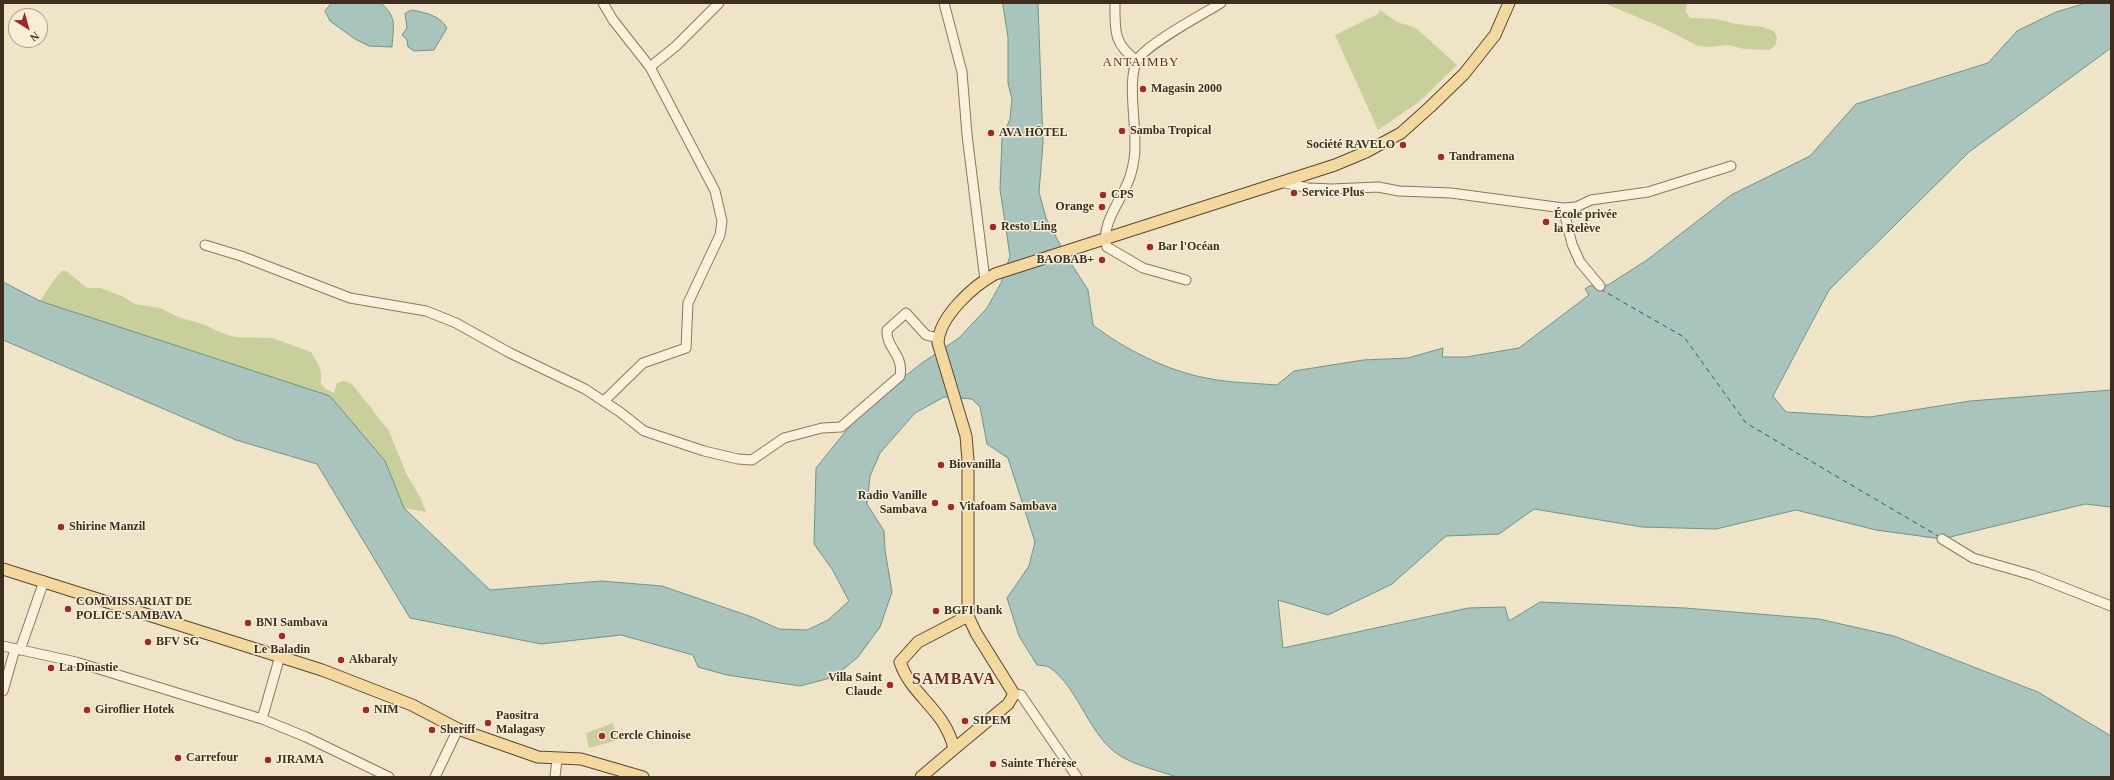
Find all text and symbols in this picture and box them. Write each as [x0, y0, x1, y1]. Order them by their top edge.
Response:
north arrow [8, 8, 48, 48]
text: N [28, 30, 41, 44]
district label: ANTAIMBY [1102, 55, 1180, 71]
place label: Magasin 2000 [1151, 82, 1222, 96]
marker: Magasin 2000 [1138, 84, 1148, 94]
place label: Samba Tropical [1130, 124, 1211, 138]
place label: AVA HÖTEL [999, 126, 1068, 140]
marker: Samba Tropical [1117, 126, 1127, 136]
marker: AVA HÖTEL [986, 128, 996, 138]
place label: Société RAVELO [1306, 138, 1395, 152]
marker: Société RAVELO [1398, 140, 1408, 150]
place label: Tandramena [1449, 150, 1515, 164]
marker: Tandramena [1436, 152, 1446, 162]
place label: Service Plus [1302, 186, 1364, 200]
place label: CPS [1111, 188, 1134, 202]
marker: Service Plus [1289, 188, 1299, 198]
marker: CPS [1098, 190, 1108, 200]
place label: Orange [1055, 200, 1094, 214]
marker: Orange [1097, 202, 1107, 212]
place label: École privée la Relève [1554, 208, 1617, 236]
marker: École privée la Relève [1541, 217, 1551, 227]
place label: Resto Ling [1001, 220, 1057, 234]
marker: Resto Ling [988, 222, 998, 232]
place label: Bar l'Océan [1158, 240, 1220, 254]
marker: Bar l'Océan [1145, 242, 1155, 252]
place label: BAOBAB+ [1036, 253, 1094, 267]
marker: BAOBAB+ [1097, 255, 1107, 265]
place label: Biovanilla [949, 458, 1001, 472]
marker: Biovanilla [936, 460, 946, 470]
place label: Radio Vanille Sambava [858, 489, 927, 517]
marker: Radio Vanille Sambava [930, 498, 940, 508]
place label: Vitafoam Sambava [959, 500, 1057, 514]
marker: Vitafoam Sambava [946, 502, 956, 512]
place label: Shirine Manzil [69, 520, 145, 534]
marker: Shirine Manzil [56, 522, 66, 532]
place label: COMMISSARIAT DE POLICE SAMBAVA [76, 595, 192, 623]
marker: COMMISSARIAT DE POLICE SAMBAVA [63, 604, 73, 614]
place label: BGFI bank [944, 604, 1002, 618]
marker: BGFI bank [931, 606, 941, 616]
place label: BNI Sambava [256, 616, 328, 630]
marker: BNI Sambava [243, 618, 253, 628]
marker: Le Baladin [277, 631, 287, 641]
place label: BFV SG [156, 635, 199, 649]
marker: BFV SG [143, 637, 153, 647]
place label: Le Baladin [254, 643, 310, 657]
place label: Akbaraly [349, 653, 398, 667]
marker: Akbaraly [336, 655, 346, 665]
place label: La Dinastie [59, 661, 118, 675]
marker: La Dinastie [46, 663, 56, 673]
district label: SAMBAVA [912, 670, 996, 690]
place label: Villa Saint Claude [828, 671, 882, 699]
marker: Villa Saint Claude [885, 680, 895, 690]
place label: Giroflier Hotek [95, 703, 174, 717]
place label: NIM [374, 703, 399, 717]
marker: Giroflier Hotek [82, 705, 92, 715]
marker: NIM [361, 705, 371, 715]
place label: Paositra Malagasy [496, 709, 545, 737]
place label: SIPEM [973, 714, 1011, 728]
marker: SIPEM [960, 716, 970, 726]
marker: Paositra Malagasy [483, 718, 493, 728]
place label: Sheriff [440, 723, 475, 737]
marker: Sheriff [427, 725, 437, 735]
place label: Cercle Chinoise [610, 729, 691, 743]
marker: Cercle Chinoise [597, 731, 607, 741]
place label: Carrefour [186, 751, 238, 765]
marker: Carrefour [173, 753, 183, 763]
place label: JIRAMA [276, 753, 324, 767]
marker: JIRAMA [263, 755, 273, 765]
place label: Sainte Thérèse [1001, 757, 1077, 771]
marker: Sainte Thérèse [988, 759, 998, 769]

